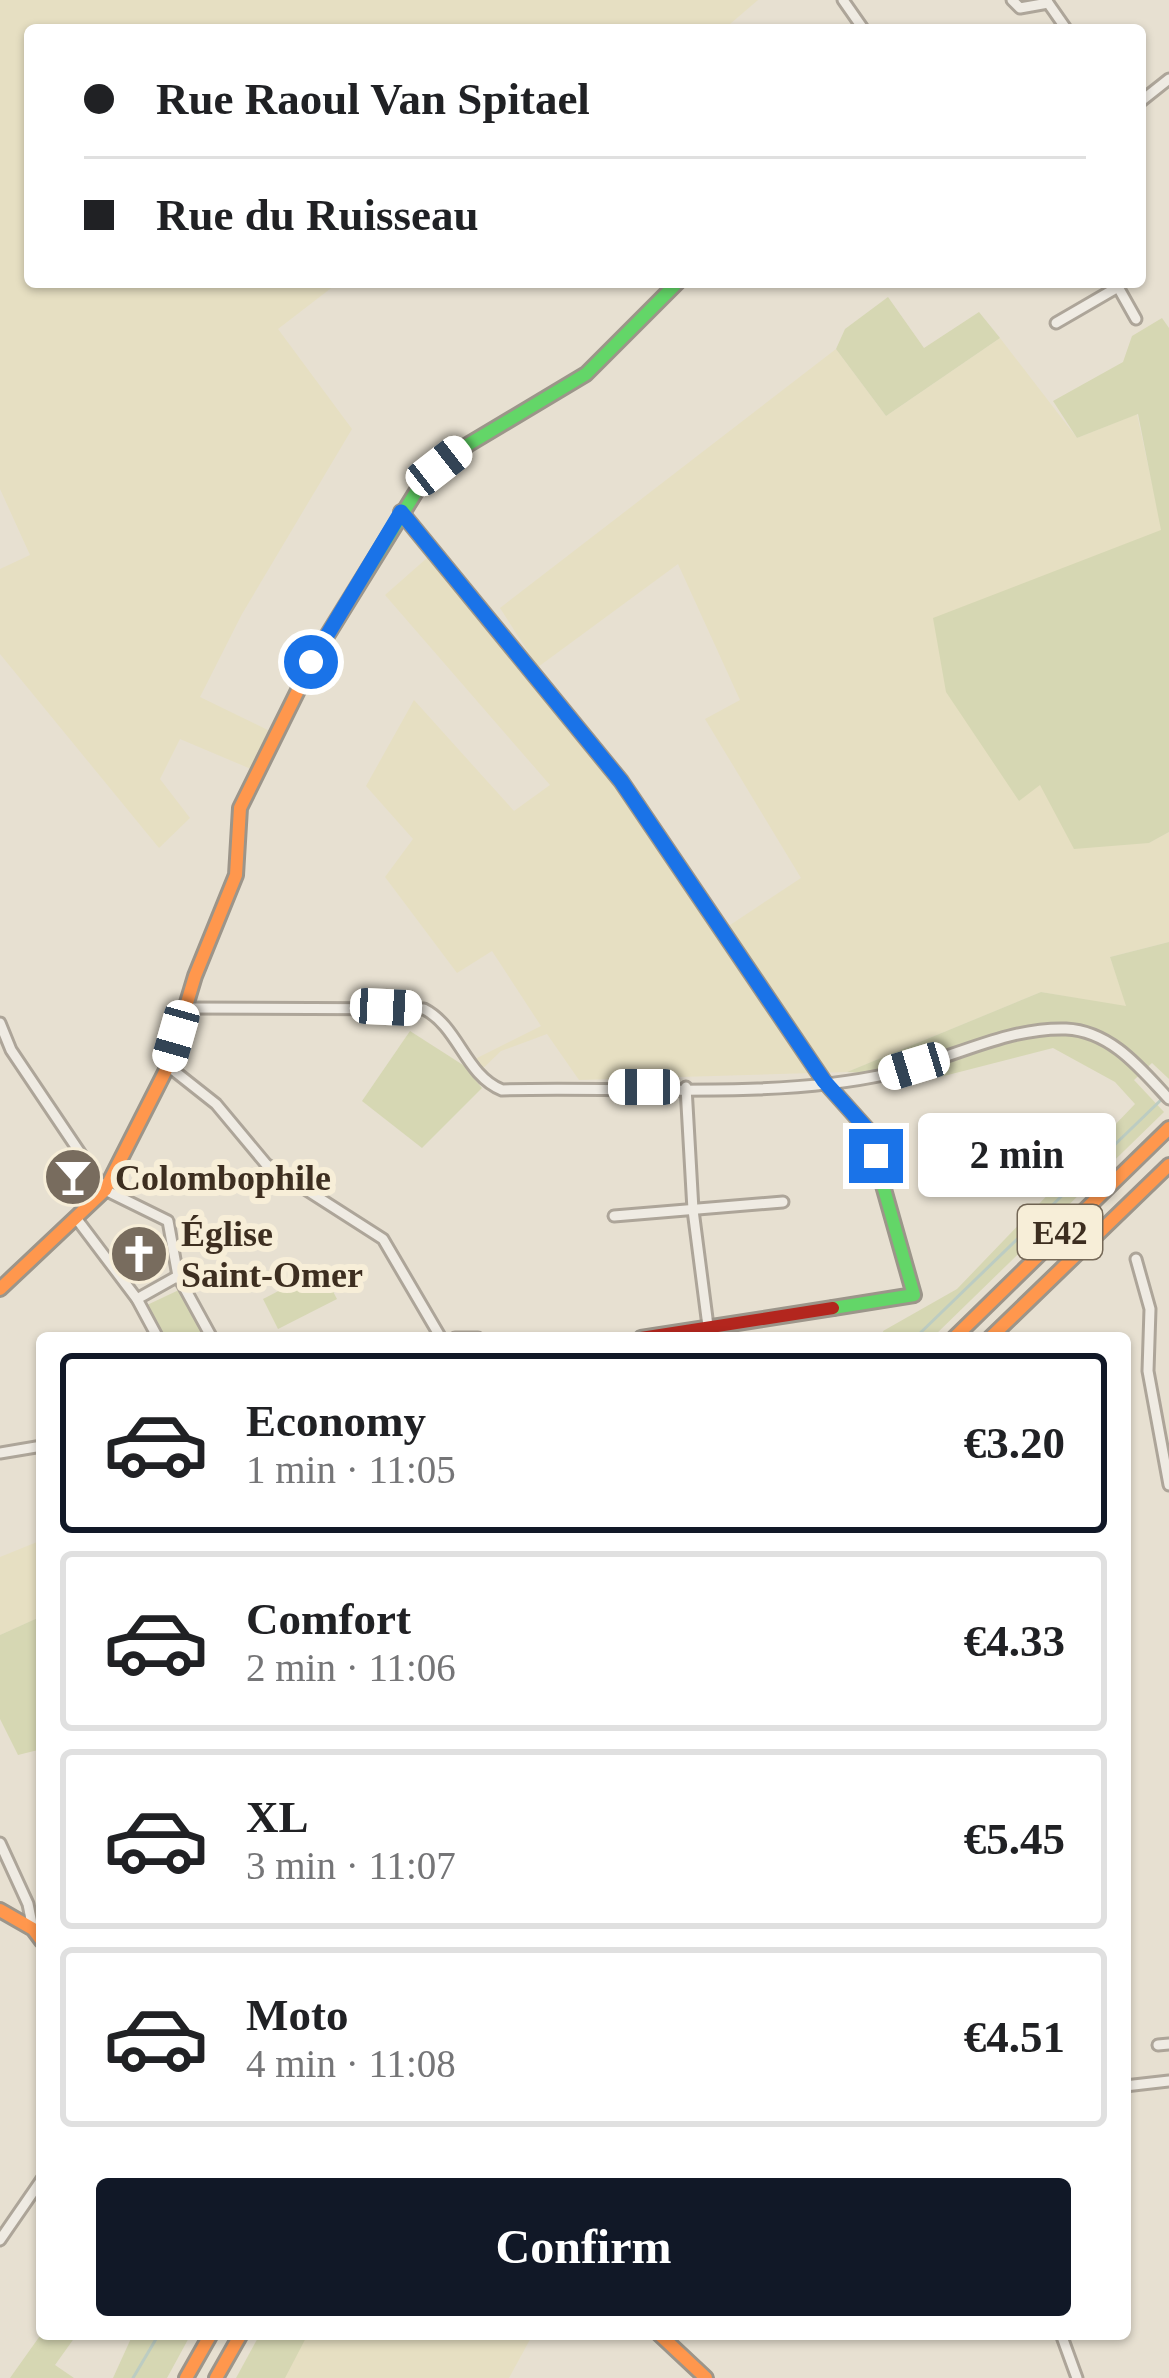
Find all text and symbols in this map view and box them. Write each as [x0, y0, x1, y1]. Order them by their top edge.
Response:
text: Rue Raoul Van Spitael [156, 74, 590, 124]
text: Rue du Ruisseau [156, 190, 479, 240]
car [400, 430, 478, 502]
route start [284, 635, 338, 689]
car [349, 987, 423, 1027]
car [149, 996, 203, 1076]
car [874, 1038, 954, 1094]
car [608, 1069, 680, 1105]
callout: 2 min [918, 1114, 1116, 1198]
route end [849, 1129, 903, 1183]
text: 2 min [970, 1133, 1064, 1176]
bar icon: Colombophile [42, 1146, 104, 1208]
place label: Colombophile [115, 1158, 331, 1198]
road number: E42 [1018, 1205, 1102, 1259]
place label: Église Saint-Omer [181, 1214, 363, 1295]
church icon: Église Saint-Omer [108, 1223, 170, 1285]
icon: car [102, 1389, 210, 1497]
text: Economy [246, 1396, 426, 1446]
text: €3.20 [964, 1418, 1065, 1468]
text: 1 min · 11:05 [246, 1448, 456, 1491]
icon: car [102, 1587, 210, 1695]
text: Comfort [246, 1594, 411, 1644]
text: €4.33 [964, 1616, 1065, 1666]
text: 2 min · 11:06 [246, 1646, 456, 1689]
icon: car [102, 1785, 210, 1893]
text: XL [246, 1792, 309, 1842]
text: €5.45 [964, 1814, 1065, 1864]
text: 3 min · 11:07 [246, 1844, 456, 1887]
icon: car [102, 1983, 210, 2091]
text: Moto [246, 1990, 348, 2040]
text: €4.51 [964, 2012, 1065, 2062]
text: 4 min · 11:08 [246, 2042, 456, 2085]
button: Confirm [96, 2178, 1071, 2316]

